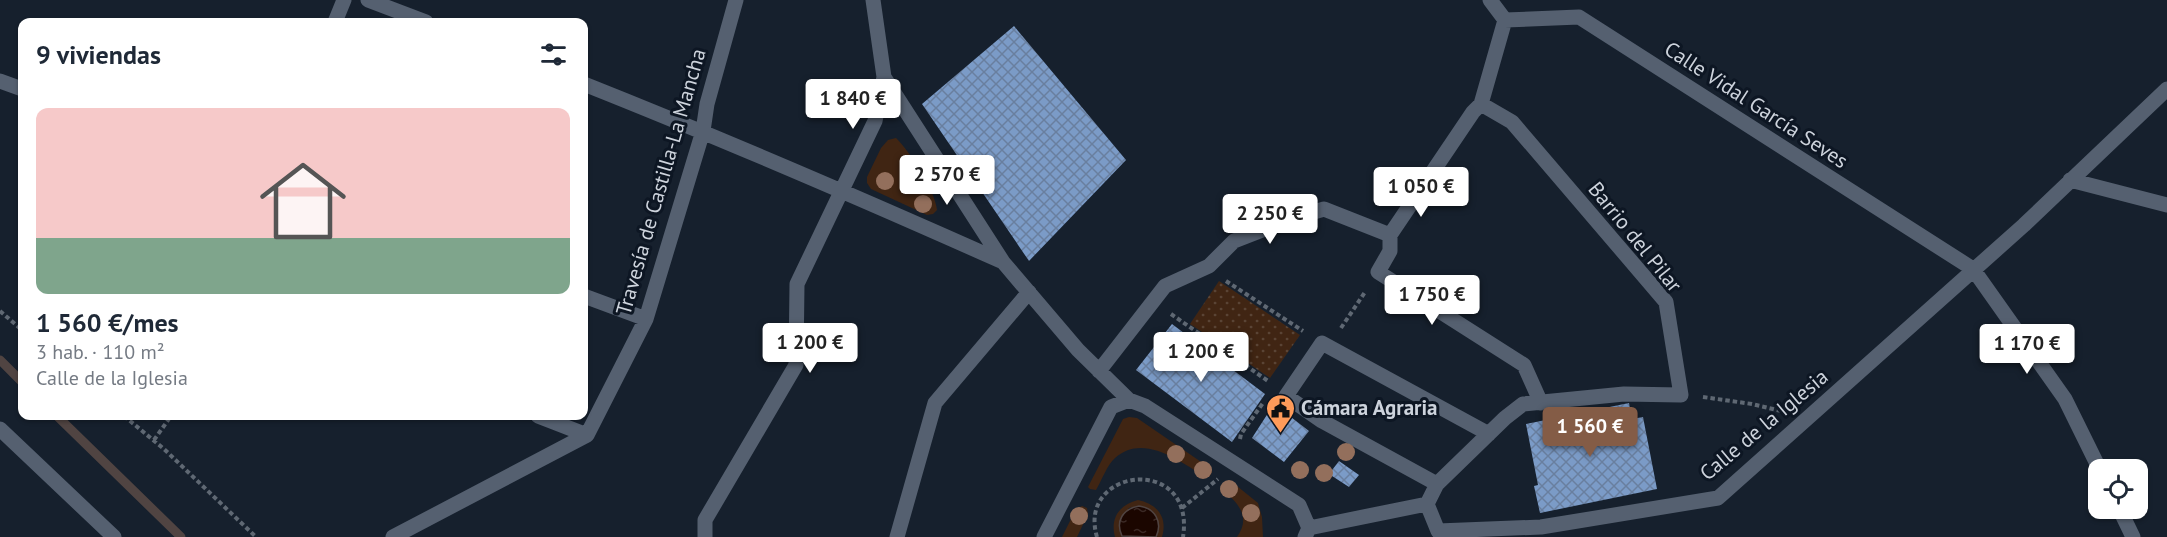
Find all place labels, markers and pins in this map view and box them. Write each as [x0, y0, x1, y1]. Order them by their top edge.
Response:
pin: 1 840 € [798, 79, 908, 130]
pin: 2 570 € [892, 155, 1002, 206]
pin: 1 050 € [1366, 167, 1476, 218]
pin: 2 250 € [1215, 194, 1325, 245]
pin: 1 750 € [1377, 275, 1487, 326]
pin: 1 200 € [755, 323, 865, 374]
pin: 1 170 € [1972, 324, 2082, 375]
pin: 1 200 € [1146, 332, 1256, 383]
public building icon: Cámara Agraria [1264, 392, 1296, 434]
place label: Cámara Agraria [1301, 394, 1438, 421]
pin: 1 560 € [1535, 407, 1645, 458]

